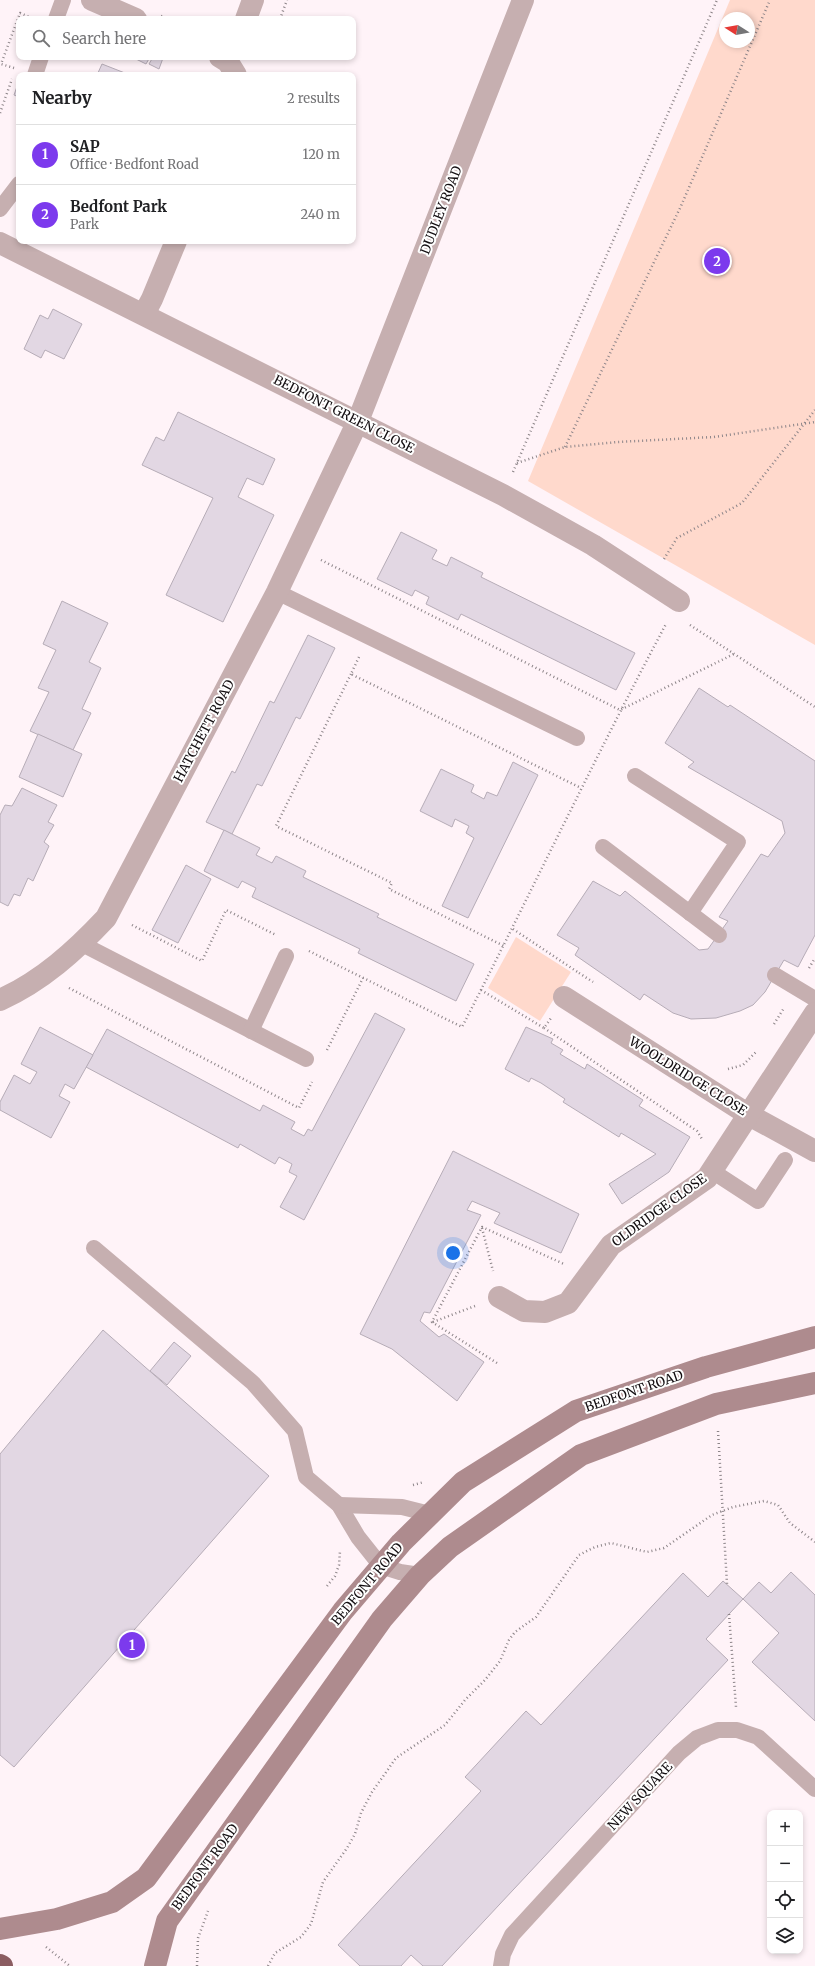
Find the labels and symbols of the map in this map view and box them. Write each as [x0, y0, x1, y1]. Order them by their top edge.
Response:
north arrow [719, 12, 755, 48]
street label: DUDLEY ROAD [416, 163, 466, 257]
pin: 2 [704, 246, 730, 276]
street label: BEDFONT GREEN CLOSE [271, 371, 418, 457]
street label: HATCHETT ROAD [170, 677, 238, 785]
street label: WOOLDRIDGE CLOSE [625, 1032, 751, 1120]
street label: OLDRIDGE CLOSE [608, 1169, 710, 1250]
your location [443, 1243, 463, 1263]
street label: BEDFONT ROAD [583, 1366, 686, 1416]
street label: BEDFONT ROAD [327, 1539, 407, 1629]
pin: 1 [119, 1630, 145, 1660]
street label: NEW SQUARE [604, 1758, 676, 1834]
street label: BEDFONT ROAD [168, 1820, 242, 1914]

